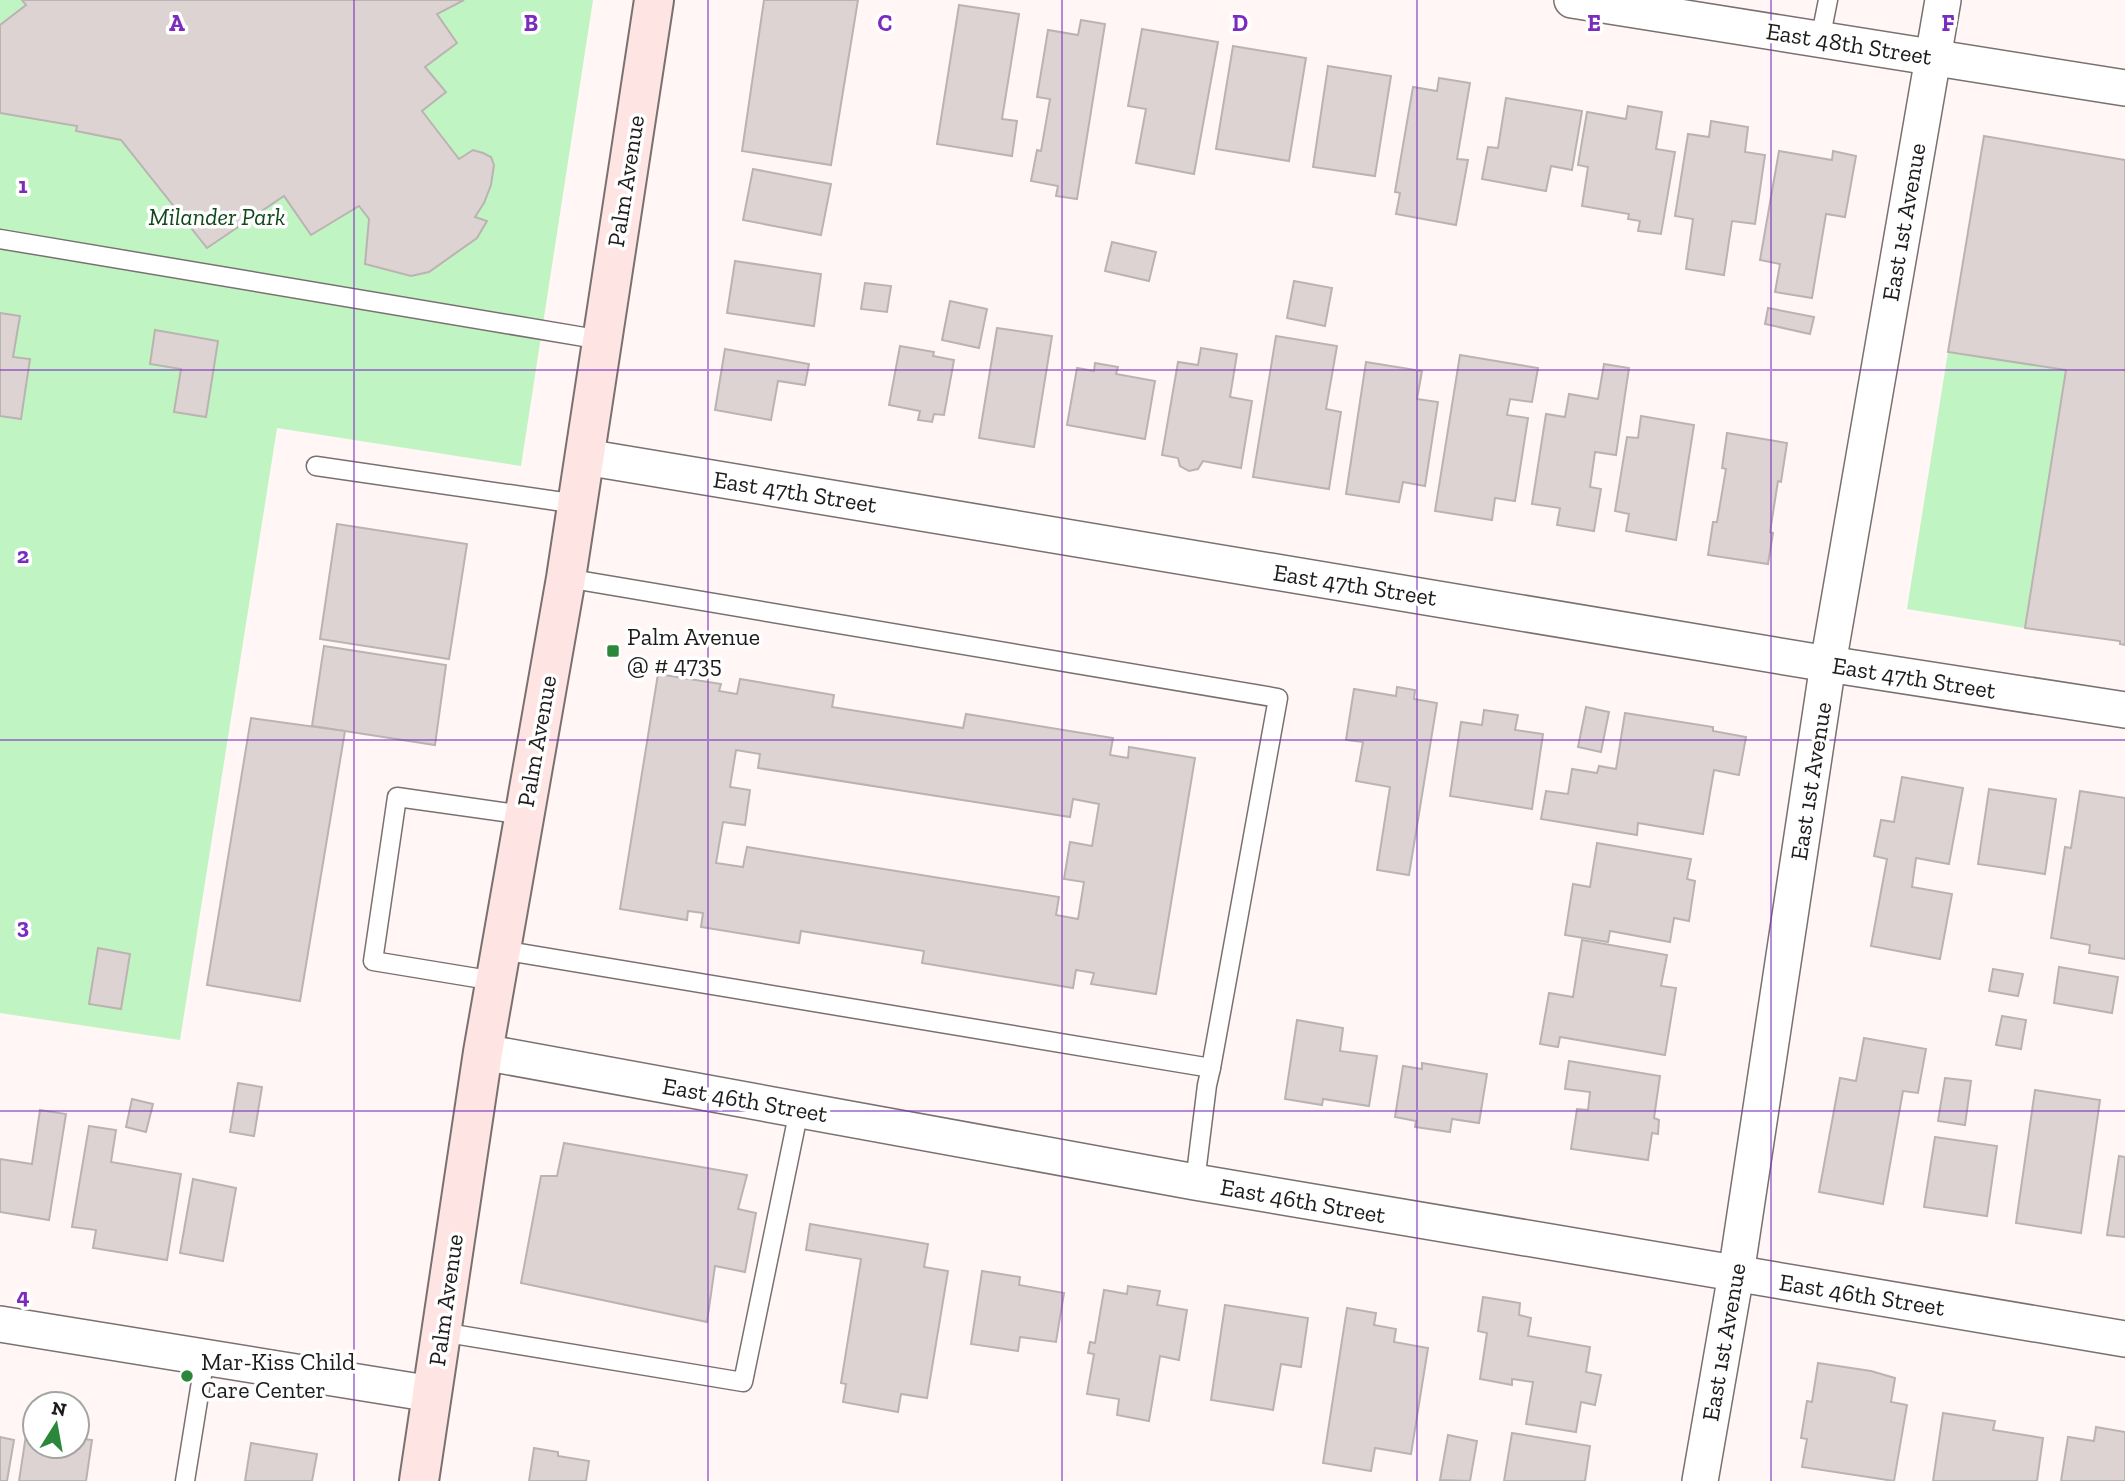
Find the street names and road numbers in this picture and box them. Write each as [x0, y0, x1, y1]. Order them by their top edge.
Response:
street label: East 48th Street [1764, 16, 1934, 71]
street label: Palm Avenue [601, 113, 650, 249]
street label: East 1st Avenue [1875, 141, 1932, 303]
street label: East 47th Street [711, 464, 879, 519]
street label: East 47th Street [1271, 557, 1439, 612]
street label: East 47th Street [1830, 650, 1998, 705]
street label: Palm Avenue [511, 673, 562, 809]
street label: East 1st Avenue [1784, 700, 1837, 862]
street label: East 46th Street [660, 1071, 830, 1128]
street label: East 46th Street [1218, 1172, 1388, 1229]
street label: Palm Avenue [422, 1232, 469, 1368]
street label: East 1st Avenue [1695, 1261, 1752, 1423]
street label: East 46th Street [1777, 1267, 1947, 1322]

